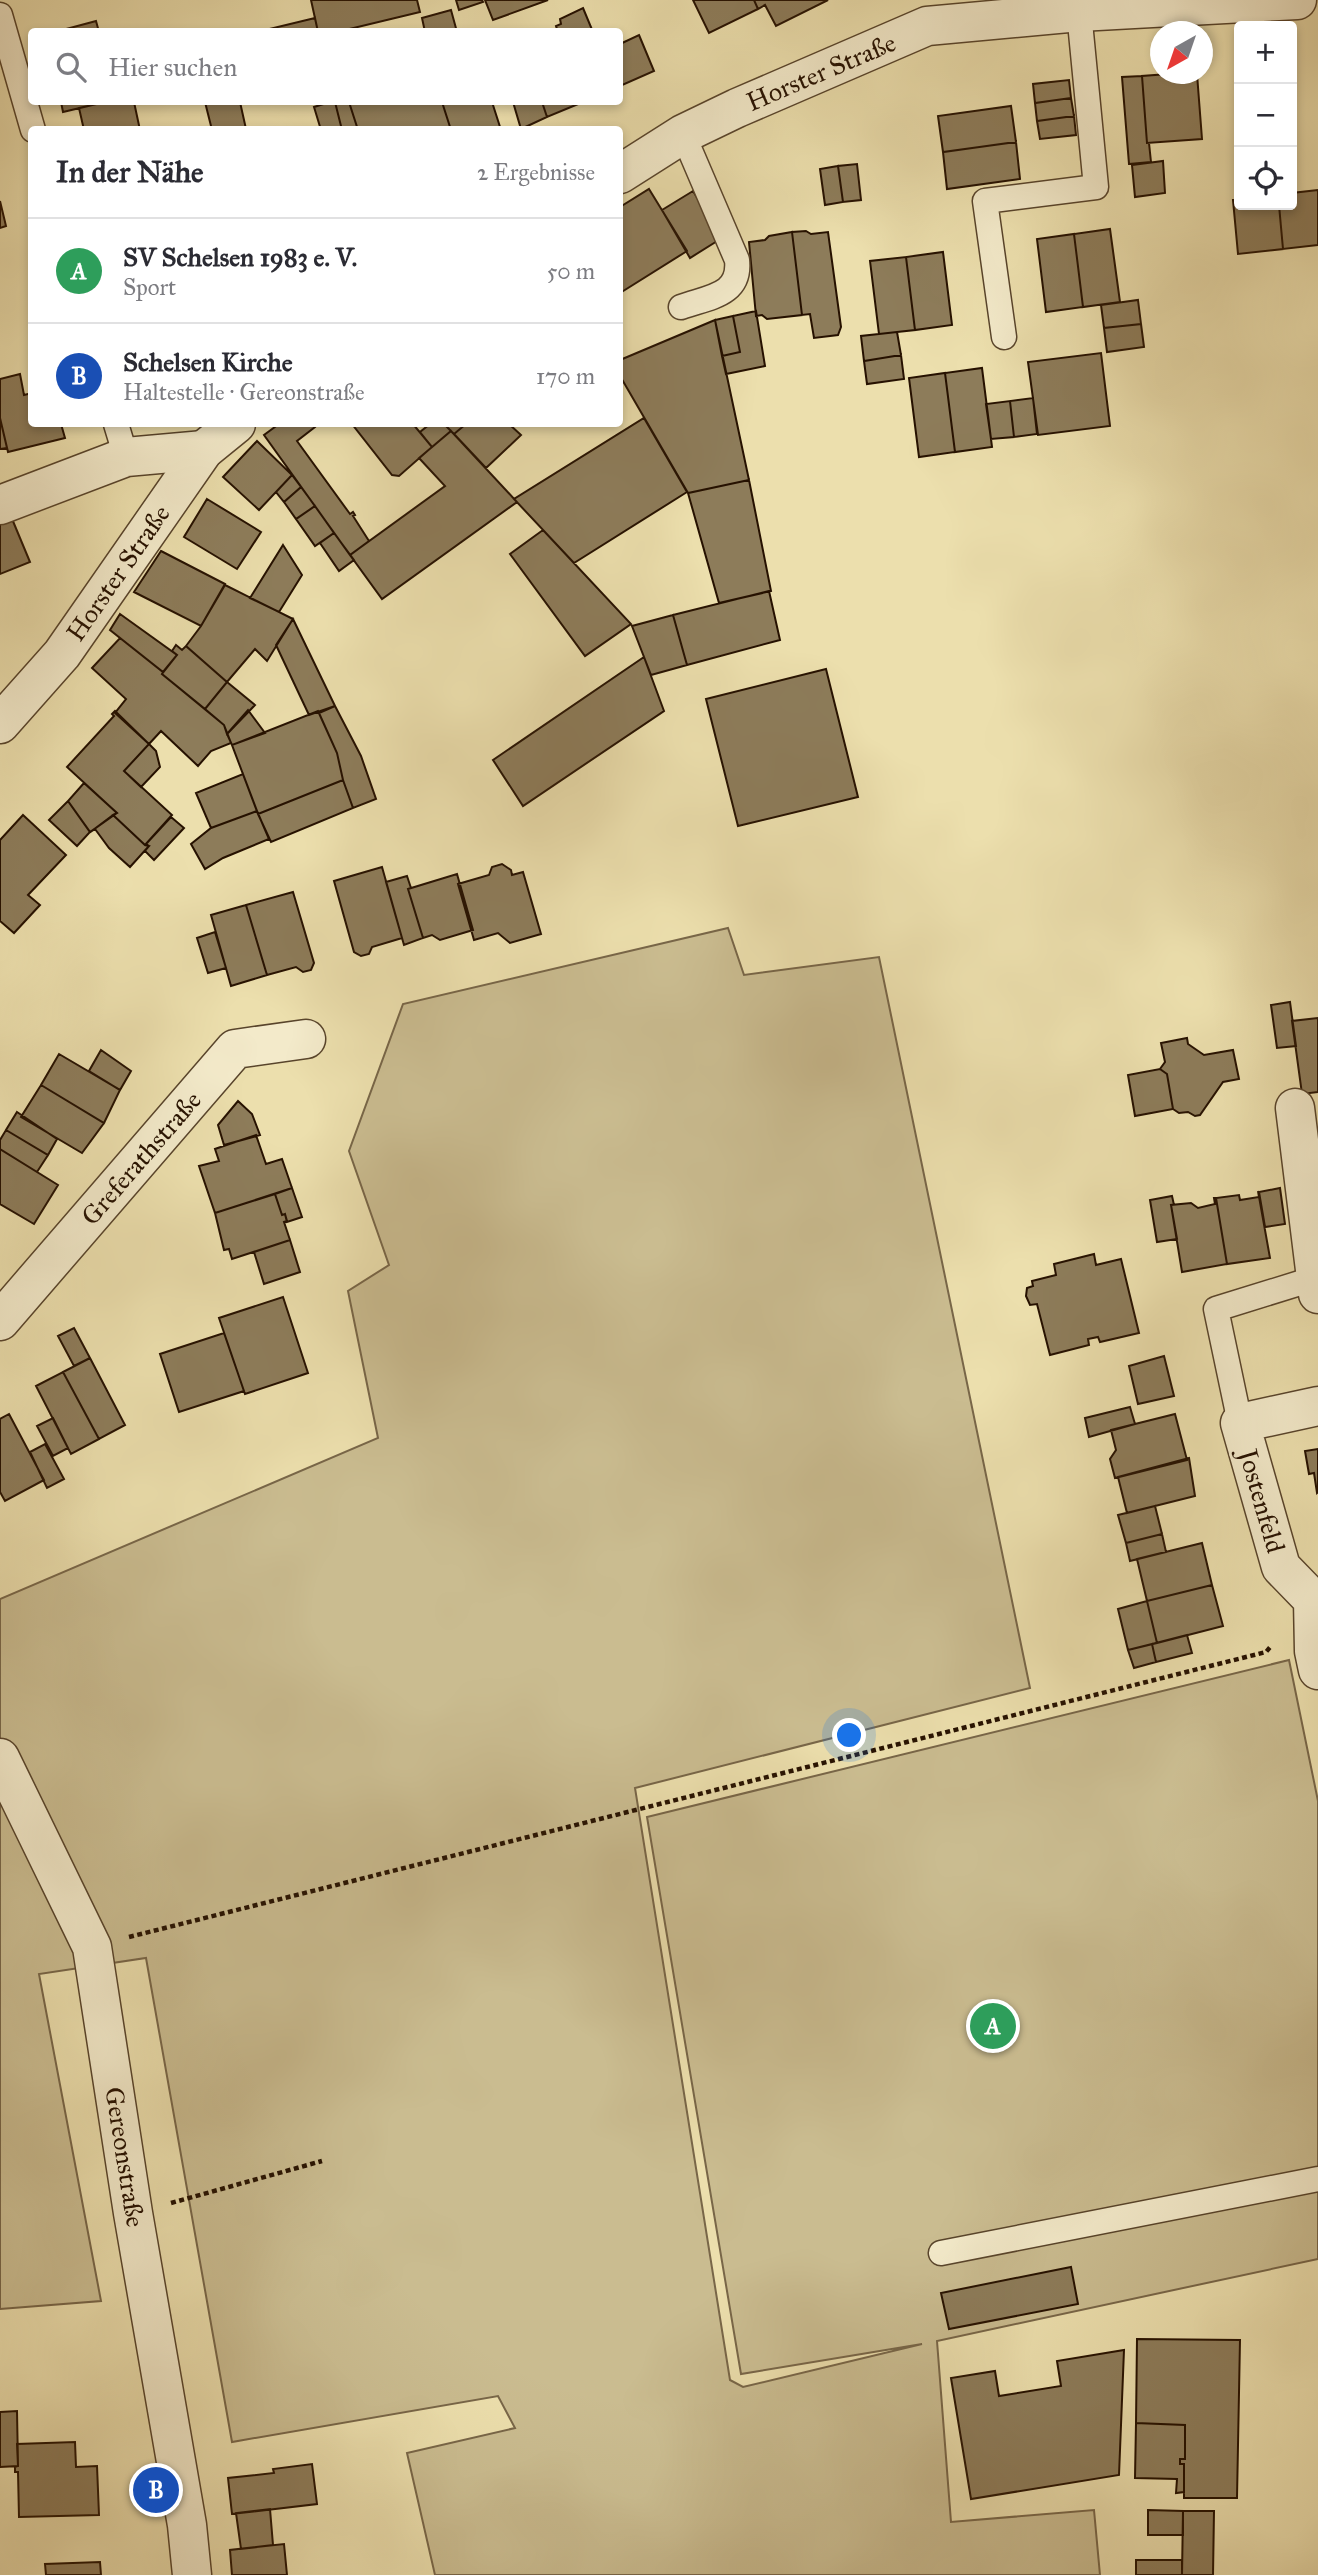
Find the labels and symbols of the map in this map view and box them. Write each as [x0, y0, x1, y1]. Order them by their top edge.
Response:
north arrow [1150, 21, 1213, 84]
street label: Horster Straße [741, 26, 901, 118]
street label: Horster Straße [59, 498, 177, 647]
street label: Greferathstraße [74, 1084, 208, 1231]
street label: Jostenfeld [1231, 1443, 1292, 1556]
your location [832, 1718, 866, 1752]
pin: A [970, 2000, 1016, 2052]
street label: Gereonstraße [98, 2085, 152, 2229]
pin: B [133, 2464, 179, 2516]

